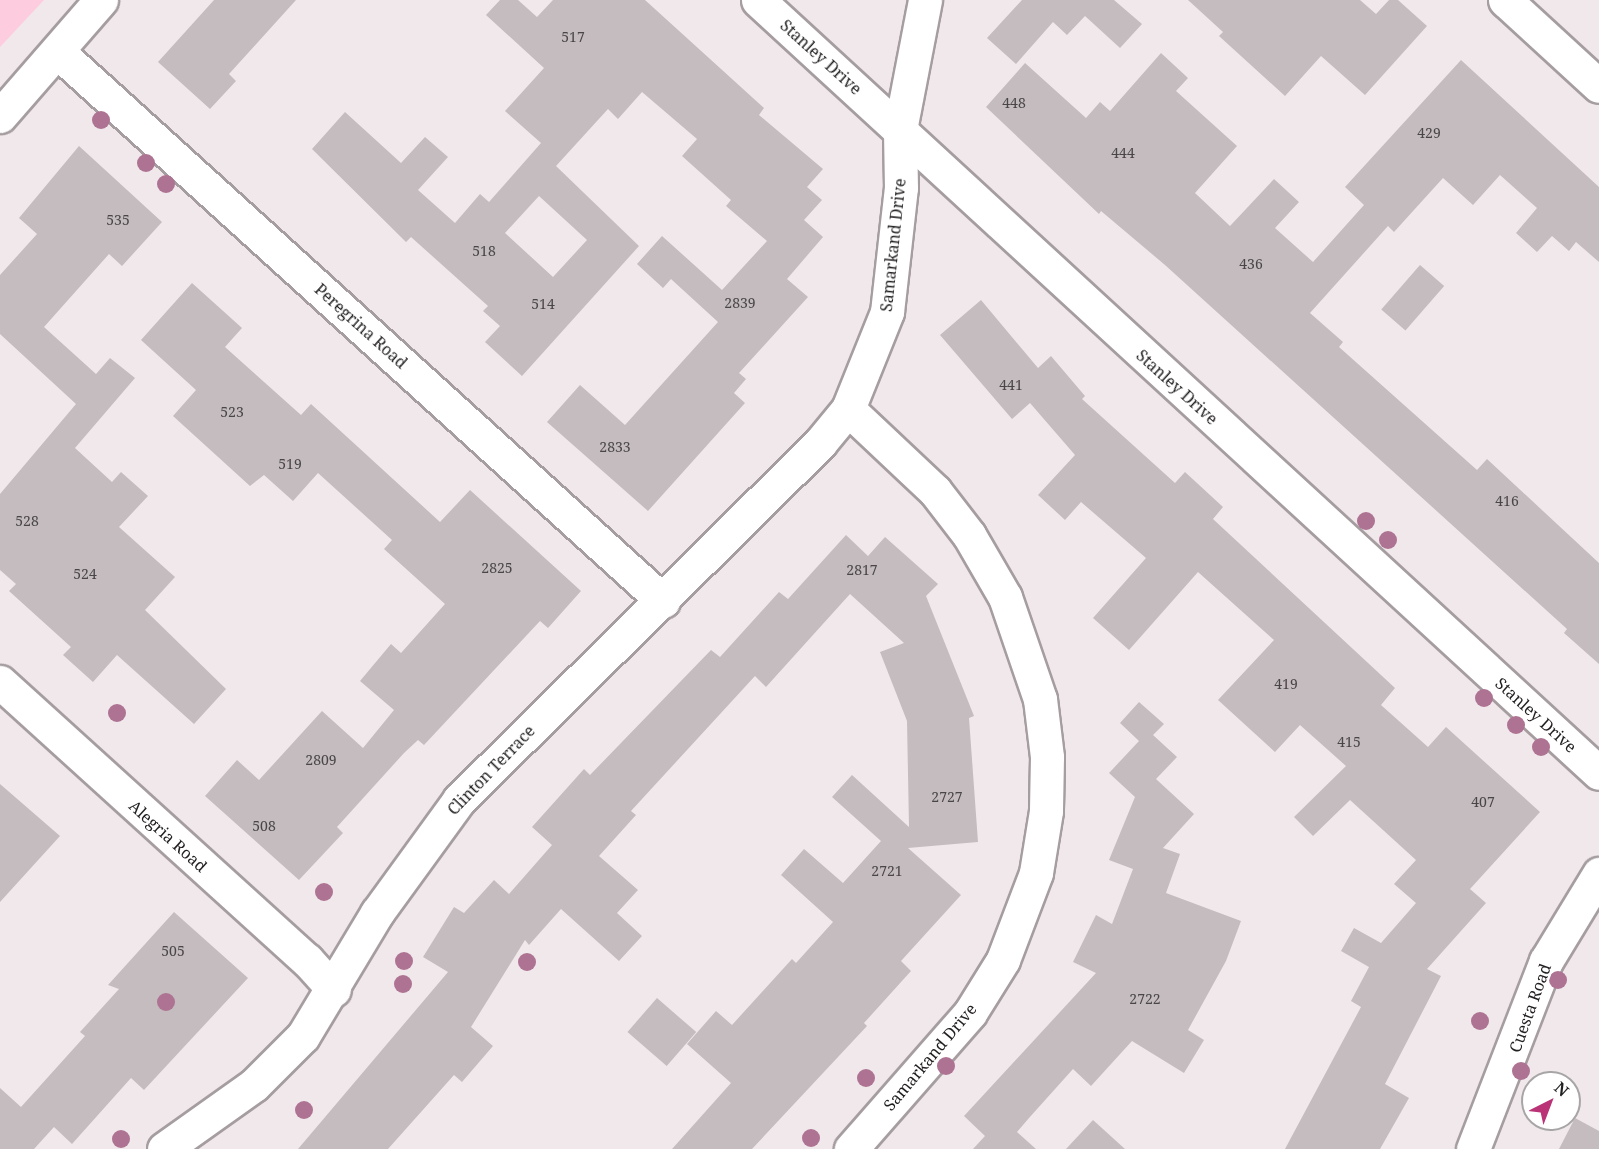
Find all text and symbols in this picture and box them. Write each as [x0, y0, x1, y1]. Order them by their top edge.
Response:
street label: Stanley Drive [776, 16, 866, 98]
house number: 517 [561, 29, 585, 45]
house number: 448 [1002, 95, 1026, 111]
house number: 429 [1417, 125, 1441, 141]
house number: 444 [1111, 145, 1135, 161]
street label: Samarkand Drive [876, 177, 910, 313]
house number: 535 [106, 212, 130, 228]
house number: 518 [472, 243, 496, 259]
house number: 436 [1239, 256, 1263, 272]
street label: Peregrina Road [311, 280, 411, 372]
house number: 2839 [724, 295, 756, 311]
house number: 514 [531, 296, 555, 312]
street label: Stanley Drive [1132, 346, 1222, 428]
house number: 441 [999, 377, 1023, 393]
house number: 523 [220, 404, 244, 420]
house number: 2833 [599, 439, 631, 455]
house number: 519 [278, 456, 302, 472]
house number: 416 [1495, 493, 1519, 509]
house number: 528 [15, 513, 39, 529]
house number: 2825 [481, 560, 513, 576]
house number: 2817 [846, 562, 878, 578]
house number: 524 [73, 566, 97, 582]
street label: Stanley Drive [1491, 674, 1581, 756]
house number: 419 [1274, 676, 1298, 692]
street label: Clinton Terrace [443, 721, 539, 819]
house number: 415 [1337, 734, 1361, 750]
house number: 2809 [305, 752, 337, 768]
house number: 2727 [931, 789, 963, 805]
house number: 407 [1471, 794, 1495, 810]
street label: Alegria Road [125, 796, 211, 876]
house number: 508 [252, 818, 276, 834]
house number: 2721 [871, 863, 903, 879]
house number: 505 [161, 943, 185, 959]
street label: Cuesta Road [1505, 961, 1555, 1055]
house number: 2722 [1129, 991, 1161, 1007]
street label: Samarkand Drive [880, 999, 980, 1115]
north arrow [1521, 1071, 1581, 1131]
text: N [1550, 1077, 1574, 1101]

